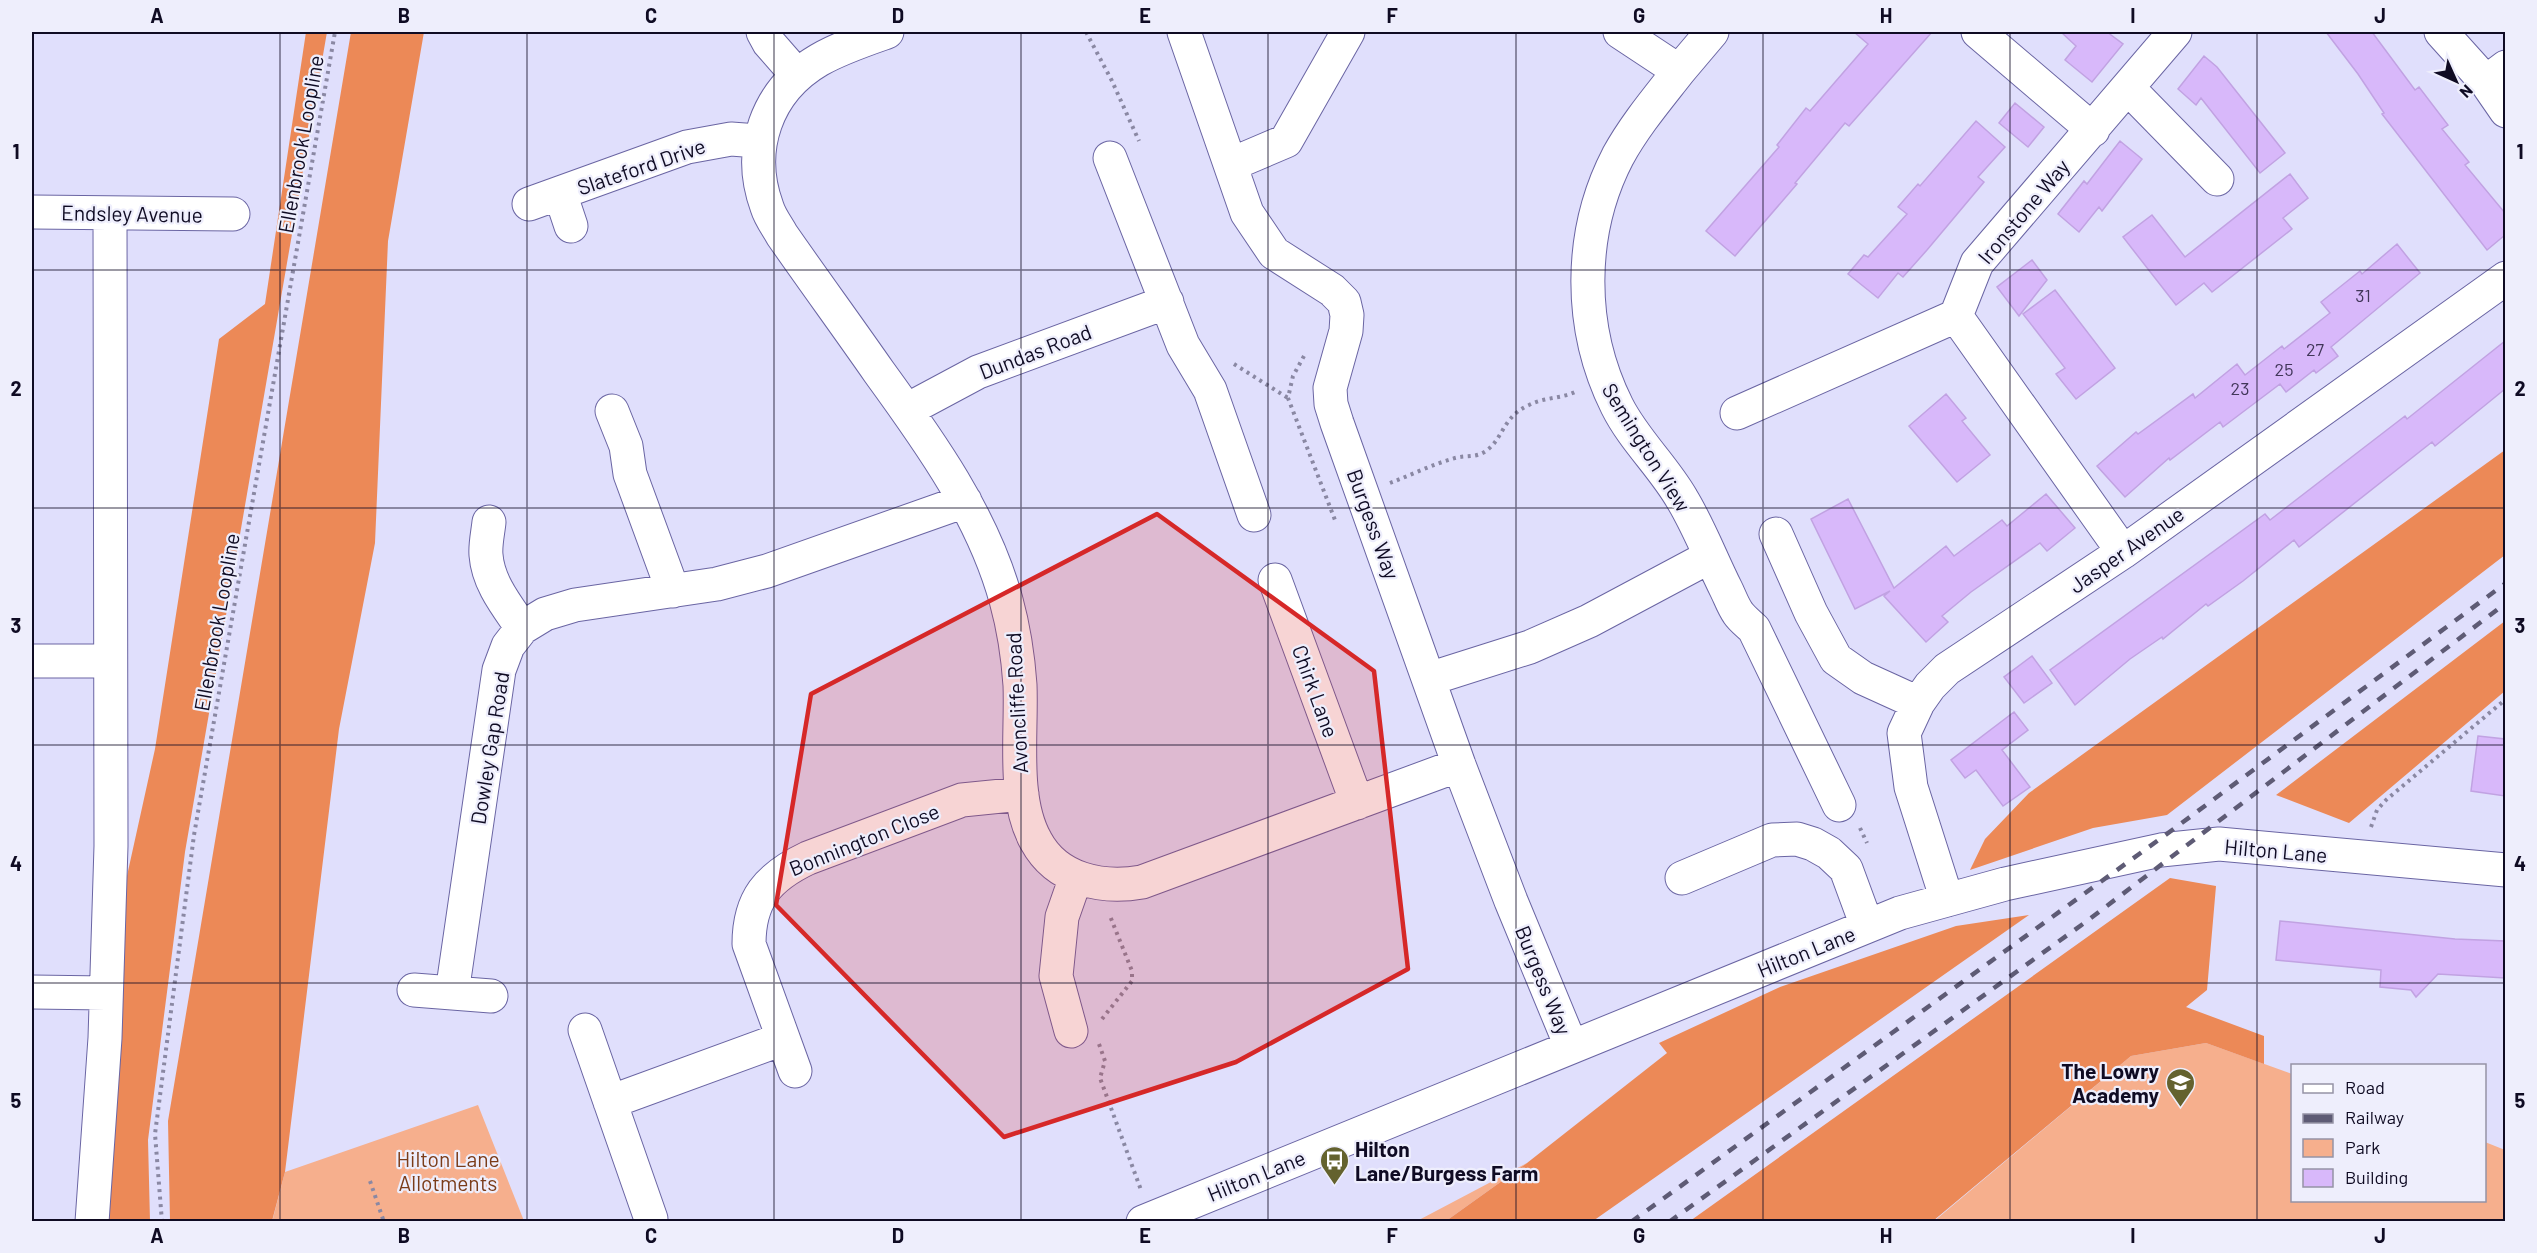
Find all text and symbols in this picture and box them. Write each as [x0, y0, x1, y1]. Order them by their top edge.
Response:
text: A [150, 3, 164, 27]
text: B [398, 3, 410, 27]
text: C [645, 3, 657, 27]
text: D [892, 3, 904, 27]
text: E [1139, 3, 1151, 27]
text: F [1386, 3, 1398, 27]
text: G [1633, 3, 1645, 27]
text: H [1880, 3, 1892, 27]
text: I [2130, 3, 2136, 27]
text: J [2374, 3, 2386, 27]
north arrow [2426, 51, 2486, 111]
street label: Ellenbrook Loopline [272, 53, 328, 235]
text: N [2456, 81, 2477, 102]
street label: Slateford Drive [574, 132, 708, 200]
text: 1 [12, 139, 20, 163]
text: 1 [2516, 139, 2524, 163]
street label: Ironstone Way [1972, 153, 2074, 268]
street label: Endsley Avenue [61, 199, 203, 227]
house number: 31 [2355, 284, 2371, 306]
street label: Dundas Road [975, 318, 1095, 384]
house number: 27 [2306, 338, 2325, 360]
house number: 25 [2275, 358, 2293, 380]
text: 2 [10, 376, 22, 400]
text: 2 [2514, 376, 2526, 400]
house number: 23 [2231, 377, 2249, 399]
street label: Semington View [1598, 378, 1696, 516]
street label: Burgess Way [1342, 465, 1406, 583]
street label: Jasper Avenue [2064, 500, 2188, 598]
street label: Ellenbrook Loopline [188, 531, 244, 713]
text: 3 [11, 613, 21, 637]
text: 3 [2515, 613, 2525, 637]
street label: Avoncliffe Road [1000, 632, 1032, 774]
street label: Chirk Lane [1288, 641, 1344, 741]
street label: Dowley Gap Road [465, 670, 513, 826]
street label: Bonnington Close [785, 797, 943, 881]
street label: Hilton Lane [2223, 833, 2329, 867]
text: 4 [10, 851, 22, 875]
text: 4 [2514, 851, 2526, 875]
street label: Hilton Lane [1753, 920, 1859, 982]
street label: Burgess Way [1511, 922, 1577, 1039]
place label: The Lowry Academy [2061, 1058, 2159, 1107]
legend [2291, 1064, 2486, 1202]
school or university icon: The Lowry Academy [2164, 1066, 2196, 1108]
text: Road [2345, 1076, 2385, 1098]
text: 5 [11, 1088, 22, 1112]
text: 5 [2515, 1088, 2526, 1112]
text: Railway [2345, 1106, 2404, 1128]
place label: Hilton Lane/Burgess Farm [1355, 1136, 1538, 1185]
text: Park [2345, 1136, 2380, 1158]
street label: Hilton Lane [1203, 1144, 1309, 1206]
bus stop icon: Hilton Lane/Burgess Farm [1318, 1144, 1350, 1186]
park label: Hilton Lane Allotments [396, 1146, 500, 1195]
text: Building [2345, 1166, 2408, 1188]
text: A [150, 1223, 164, 1247]
text: B [398, 1223, 410, 1247]
text: C [645, 1223, 657, 1247]
text: D [892, 1223, 904, 1247]
text: E [1139, 1223, 1151, 1247]
text: F [1386, 1223, 1398, 1247]
text: G [1633, 1223, 1645, 1247]
text: H [1880, 1223, 1892, 1247]
text: I [2130, 1223, 2136, 1247]
text: J [2374, 1223, 2386, 1247]

